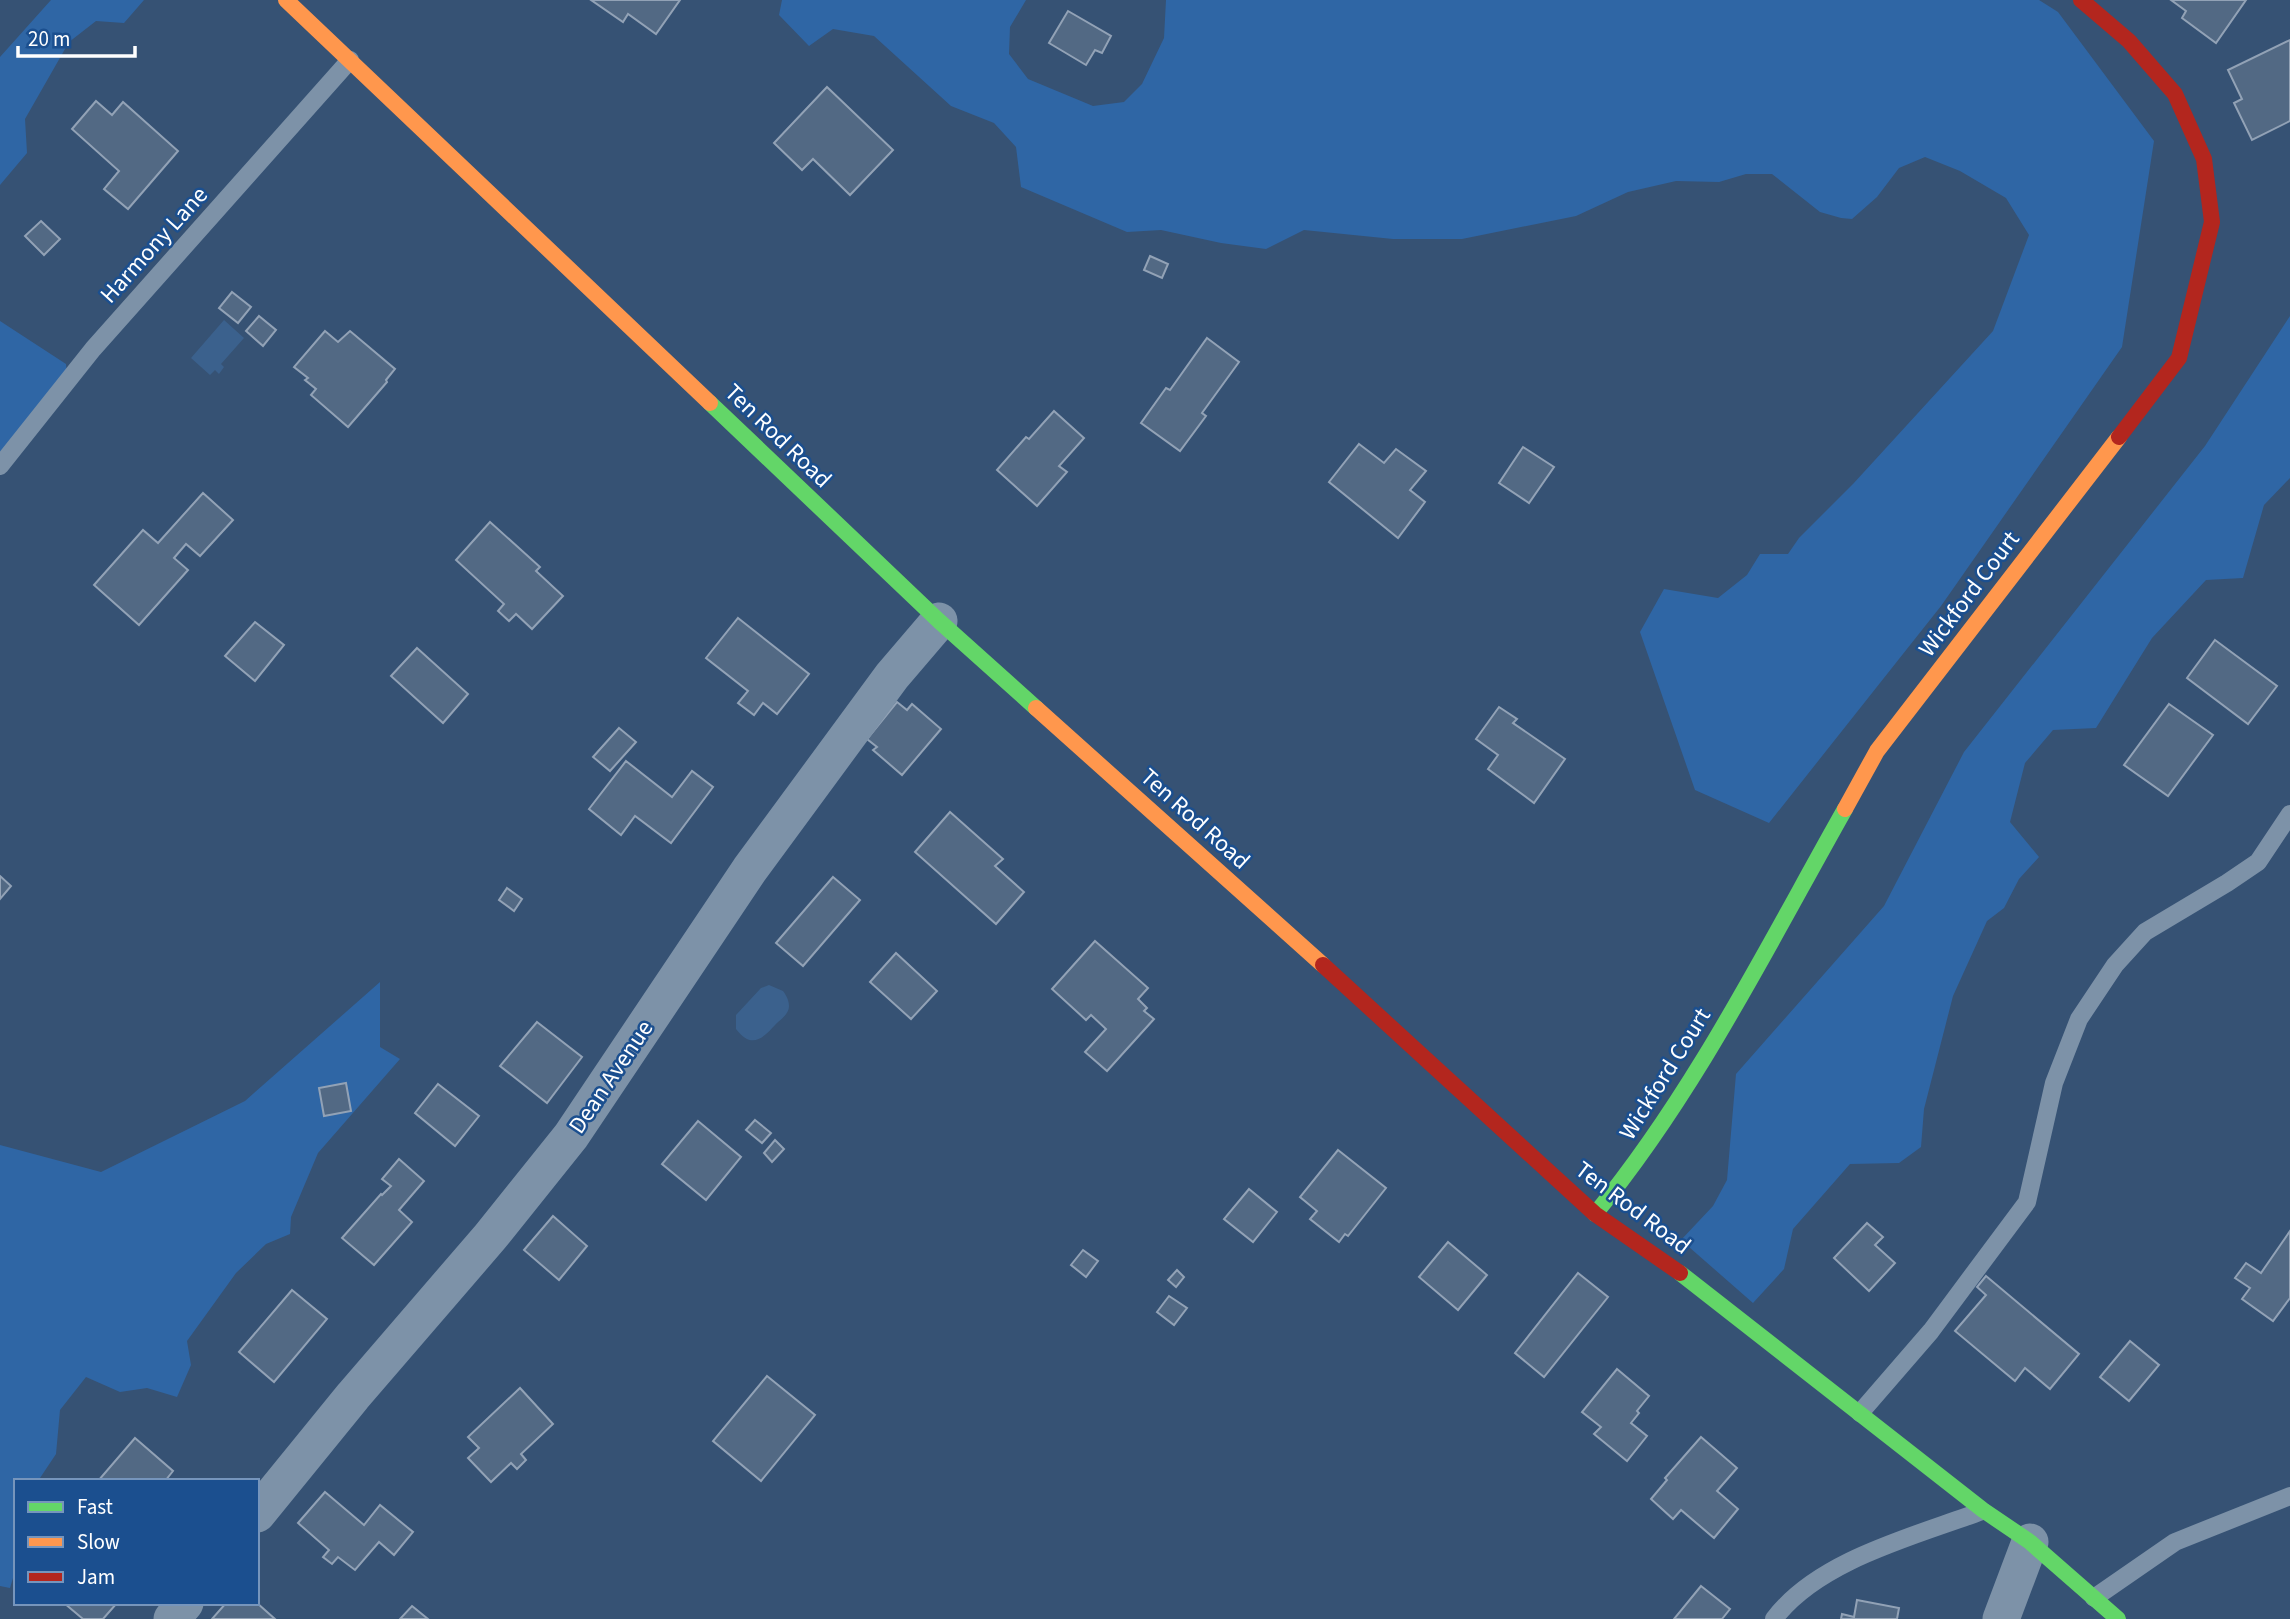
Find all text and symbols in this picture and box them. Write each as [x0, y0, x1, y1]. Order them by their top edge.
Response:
scale bar [18, 14, 135, 58]
text: 20 m [28, 24, 70, 54]
street label: Harmony Lane [92, 179, 216, 311]
street label: Ten Rod Road [717, 376, 839, 496]
street label: Wickford Court [1910, 524, 2028, 664]
street label: Ten Rod Road [1132, 760, 1258, 878]
street label: Wickford Court [1610, 1001, 1720, 1147]
street label: Dean Avenue [560, 1013, 662, 1141]
street label: Ten Rod Road [1568, 1153, 1698, 1263]
legend [14, 1479, 259, 1605]
text: Fast [77, 1492, 113, 1522]
text: Slow [77, 1527, 120, 1557]
text: Jam [77, 1562, 115, 1592]

